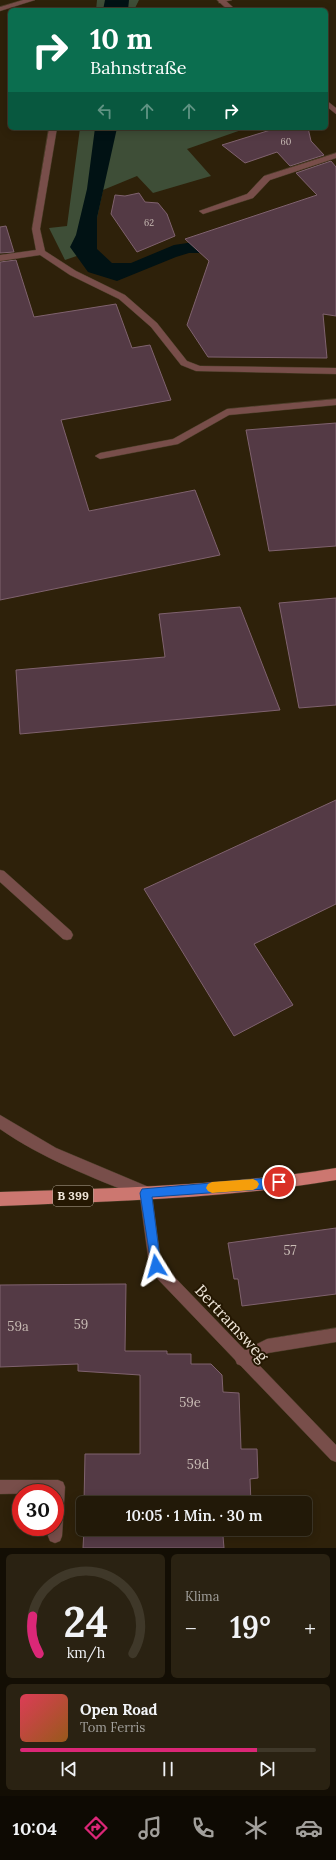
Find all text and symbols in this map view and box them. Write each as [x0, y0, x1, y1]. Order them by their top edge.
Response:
text: 10 m [90, 21, 152, 57]
icon: right [24, 24, 76, 76]
text: Bahnstraße [90, 56, 186, 79]
icon: left [94, 100, 116, 122]
icon: ahead [136, 100, 158, 122]
icon: ahead [178, 100, 200, 122]
icon: right [220, 100, 242, 122]
house number: 60 [281, 136, 292, 147]
house number: 62 [144, 217, 154, 228]
pin [262, 1165, 296, 1199]
icon: arrive [268, 1171, 290, 1193]
road number: B 399 [53, 1186, 93, 1206]
house number: 57 [283, 1242, 297, 1259]
position arrow [135, 1245, 177, 1287]
street label: Bertramsweg [191, 1280, 274, 1367]
house number: 59 [74, 1316, 88, 1333]
house number: 59a [7, 1318, 29, 1335]
house number: 59e [179, 1394, 201, 1411]
house number: 59d [187, 1456, 209, 1473]
speed limit sign: 30 [12, 1484, 64, 1536]
text: 10:05 · 1 Min. · 30 m [126, 1506, 262, 1525]
text: Klima [185, 1588, 219, 1605]
text: 24 [63, 1595, 108, 1648]
text: 19° [230, 1608, 271, 1646]
text: − [185, 1614, 197, 1642]
text: + [304, 1614, 316, 1642]
text: km/h [66, 1644, 105, 1663]
text: Open Road [80, 1700, 158, 1719]
text: Tom Ferris [80, 1719, 145, 1736]
icon: previous [58, 1758, 80, 1780]
icon: pause [157, 1758, 179, 1780]
icon: next [256, 1758, 278, 1780]
icon: directions [82, 1814, 110, 1842]
icon: music [136, 1814, 164, 1842]
icon: phone [189, 1814, 217, 1842]
icon: climate [242, 1814, 270, 1842]
icon: car [295, 1814, 323, 1842]
text: 10:04 [13, 1817, 57, 1840]

